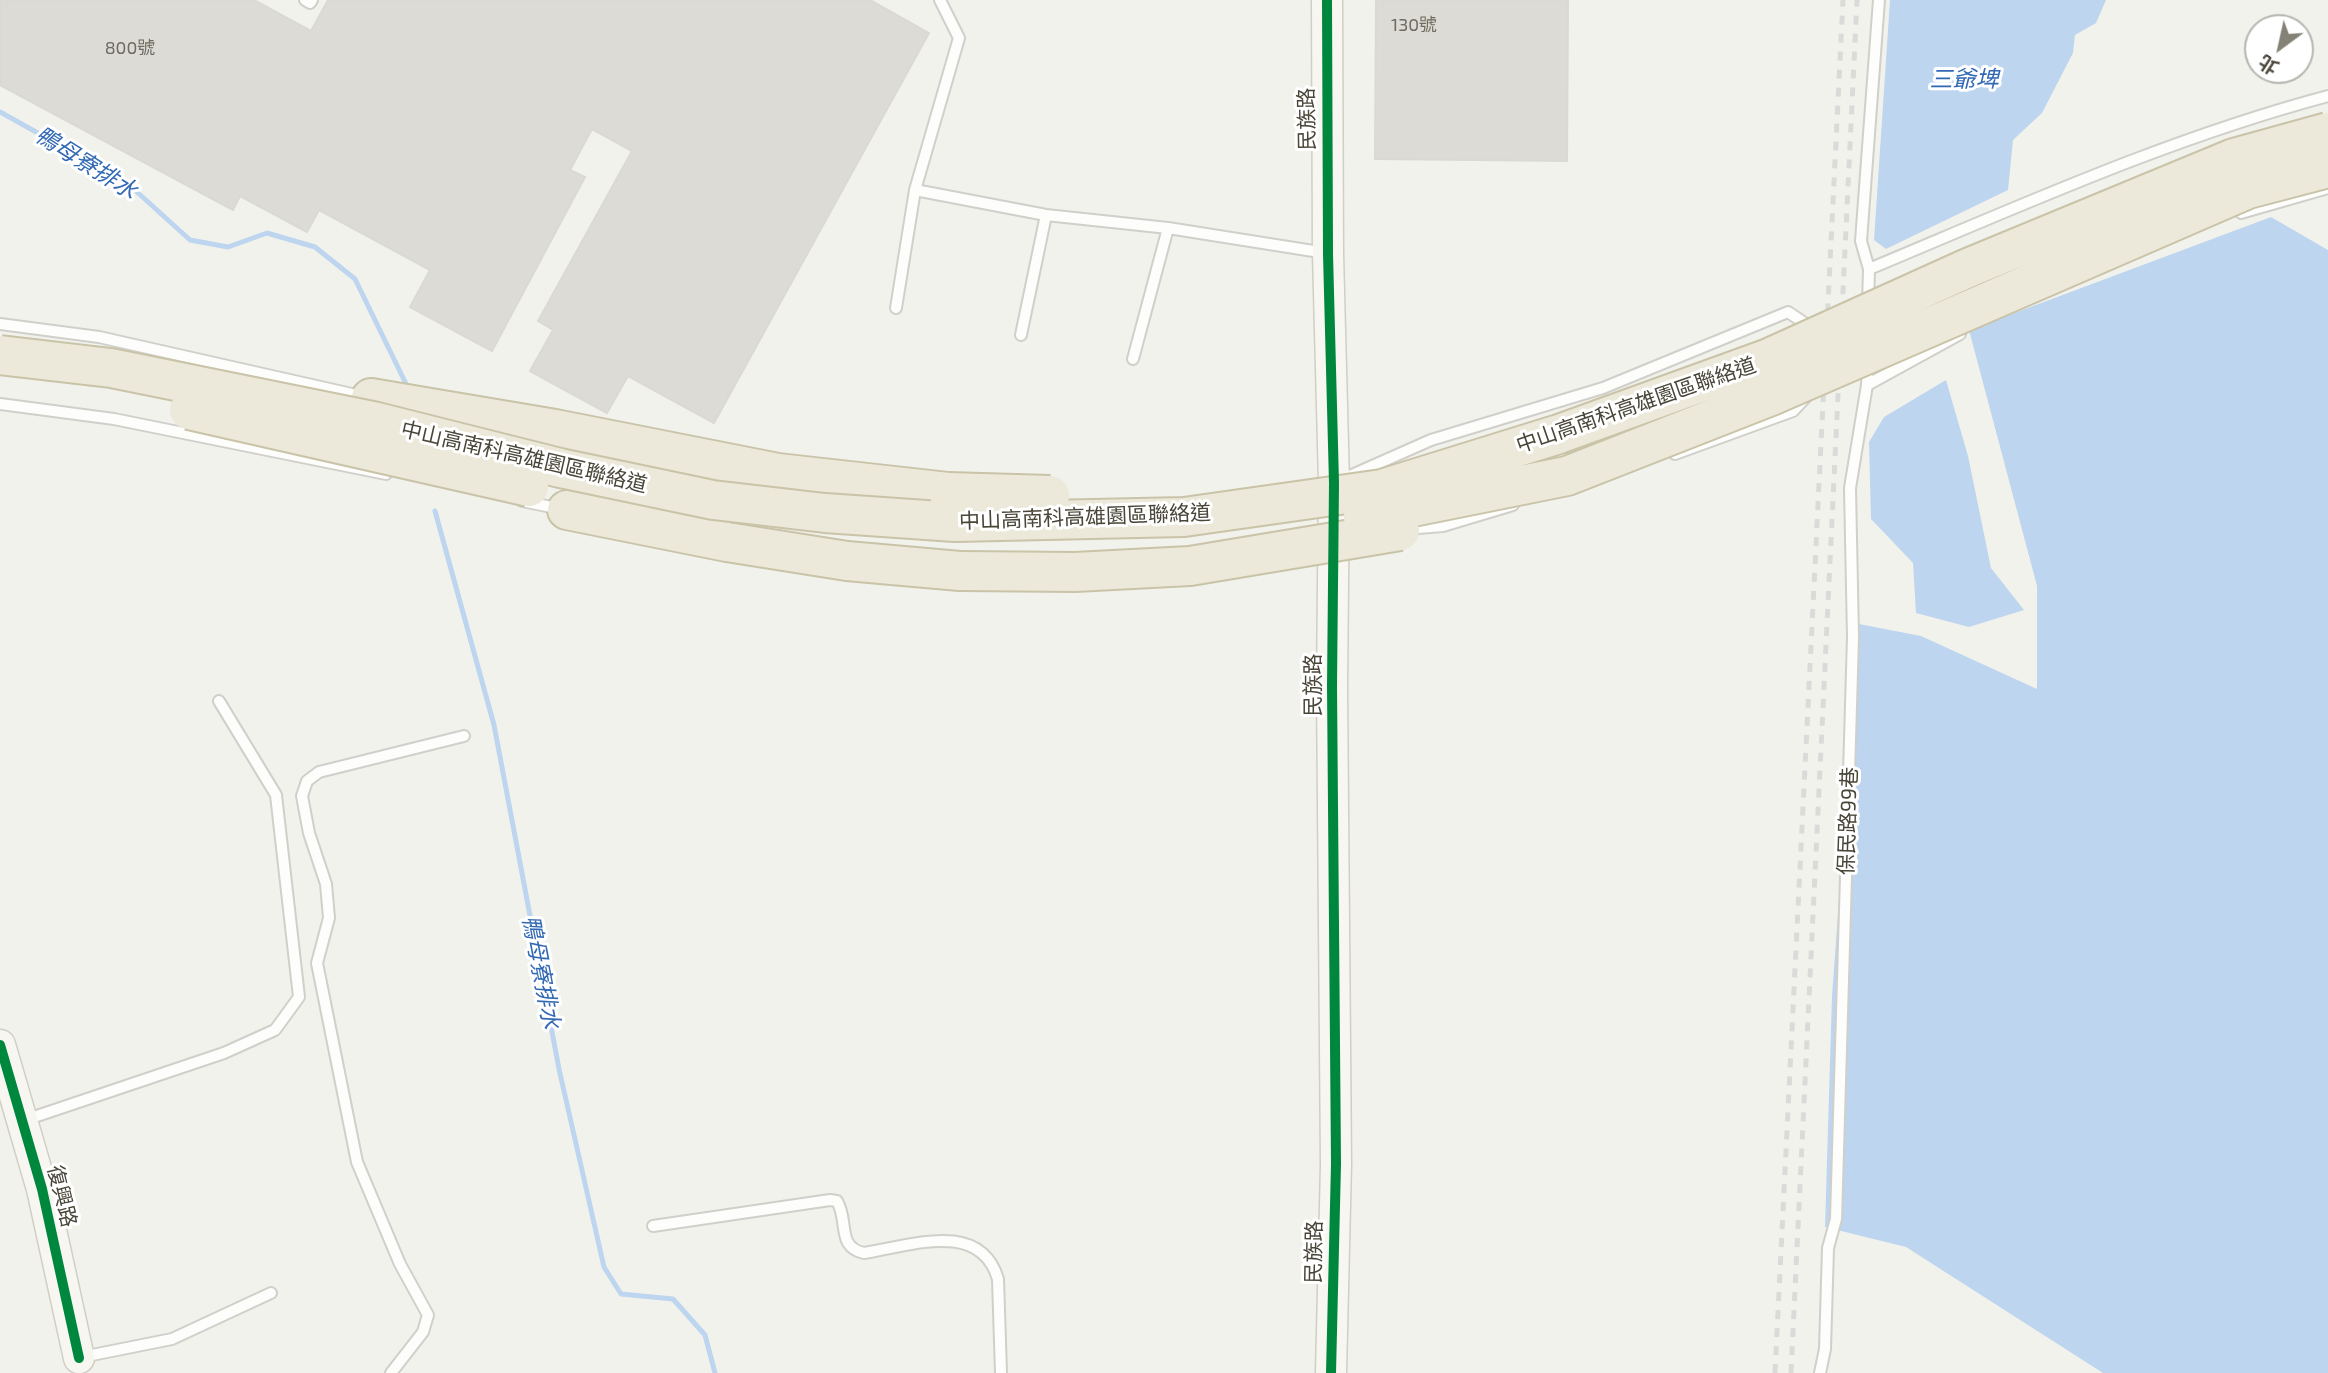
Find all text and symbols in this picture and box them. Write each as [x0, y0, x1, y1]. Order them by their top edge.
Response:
house number: 130號 [1391, 14, 1437, 36]
north arrow [2244, 14, 2314, 84]
house number: 800號 [105, 37, 155, 59]
text: 北 [2254, 51, 2283, 80]
water label: 三爺埤 [1930, 65, 1998, 93]
street label: 民族路 [1294, 87, 1320, 151]
water label: 鴨母寮排水 [30, 121, 142, 205]
street label: 中山高南科高雄園區聯絡道 [1513, 352, 1759, 458]
street label: 中山高南科高雄園區聯絡道 [398, 416, 650, 498]
street label: 中山高南科高雄園區聯絡道 [959, 500, 1211, 534]
street label: 民族路 [1300, 654, 1326, 716]
street label: 保民路99巷 [1834, 767, 1862, 875]
water label: 鴨母寮排水 [516, 913, 566, 1031]
street label: 復興路 [42, 1162, 82, 1230]
street label: 民族路 [1301, 1220, 1327, 1284]

